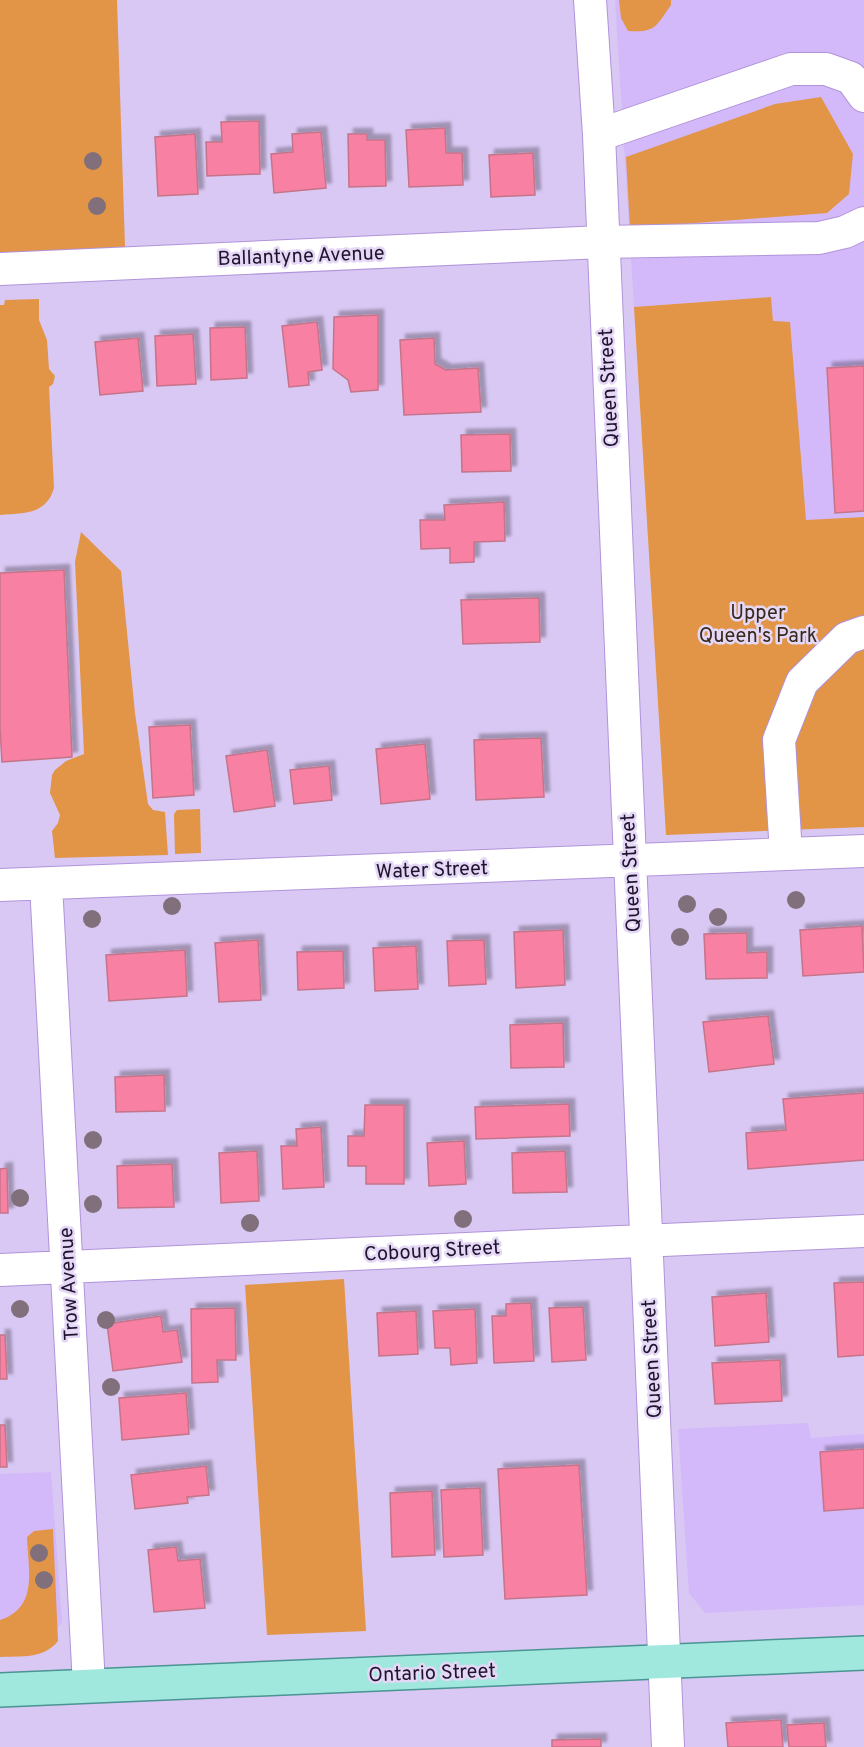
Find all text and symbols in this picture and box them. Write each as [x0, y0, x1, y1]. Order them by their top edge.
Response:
street label: Ballantyne Avenue [217, 241, 385, 273]
street label: Queen Street [594, 328, 626, 448]
park label: Upper Queen's Park [699, 601, 817, 650]
street label: Queen Street [616, 813, 648, 933]
street label: Water Street [375, 856, 489, 886]
street label: Trow Avenue [54, 1227, 86, 1341]
street label: Cobourg Street [363, 1235, 501, 1269]
street label: Queen Street [637, 1299, 669, 1419]
street label: Ontario Street [368, 1659, 496, 1689]

